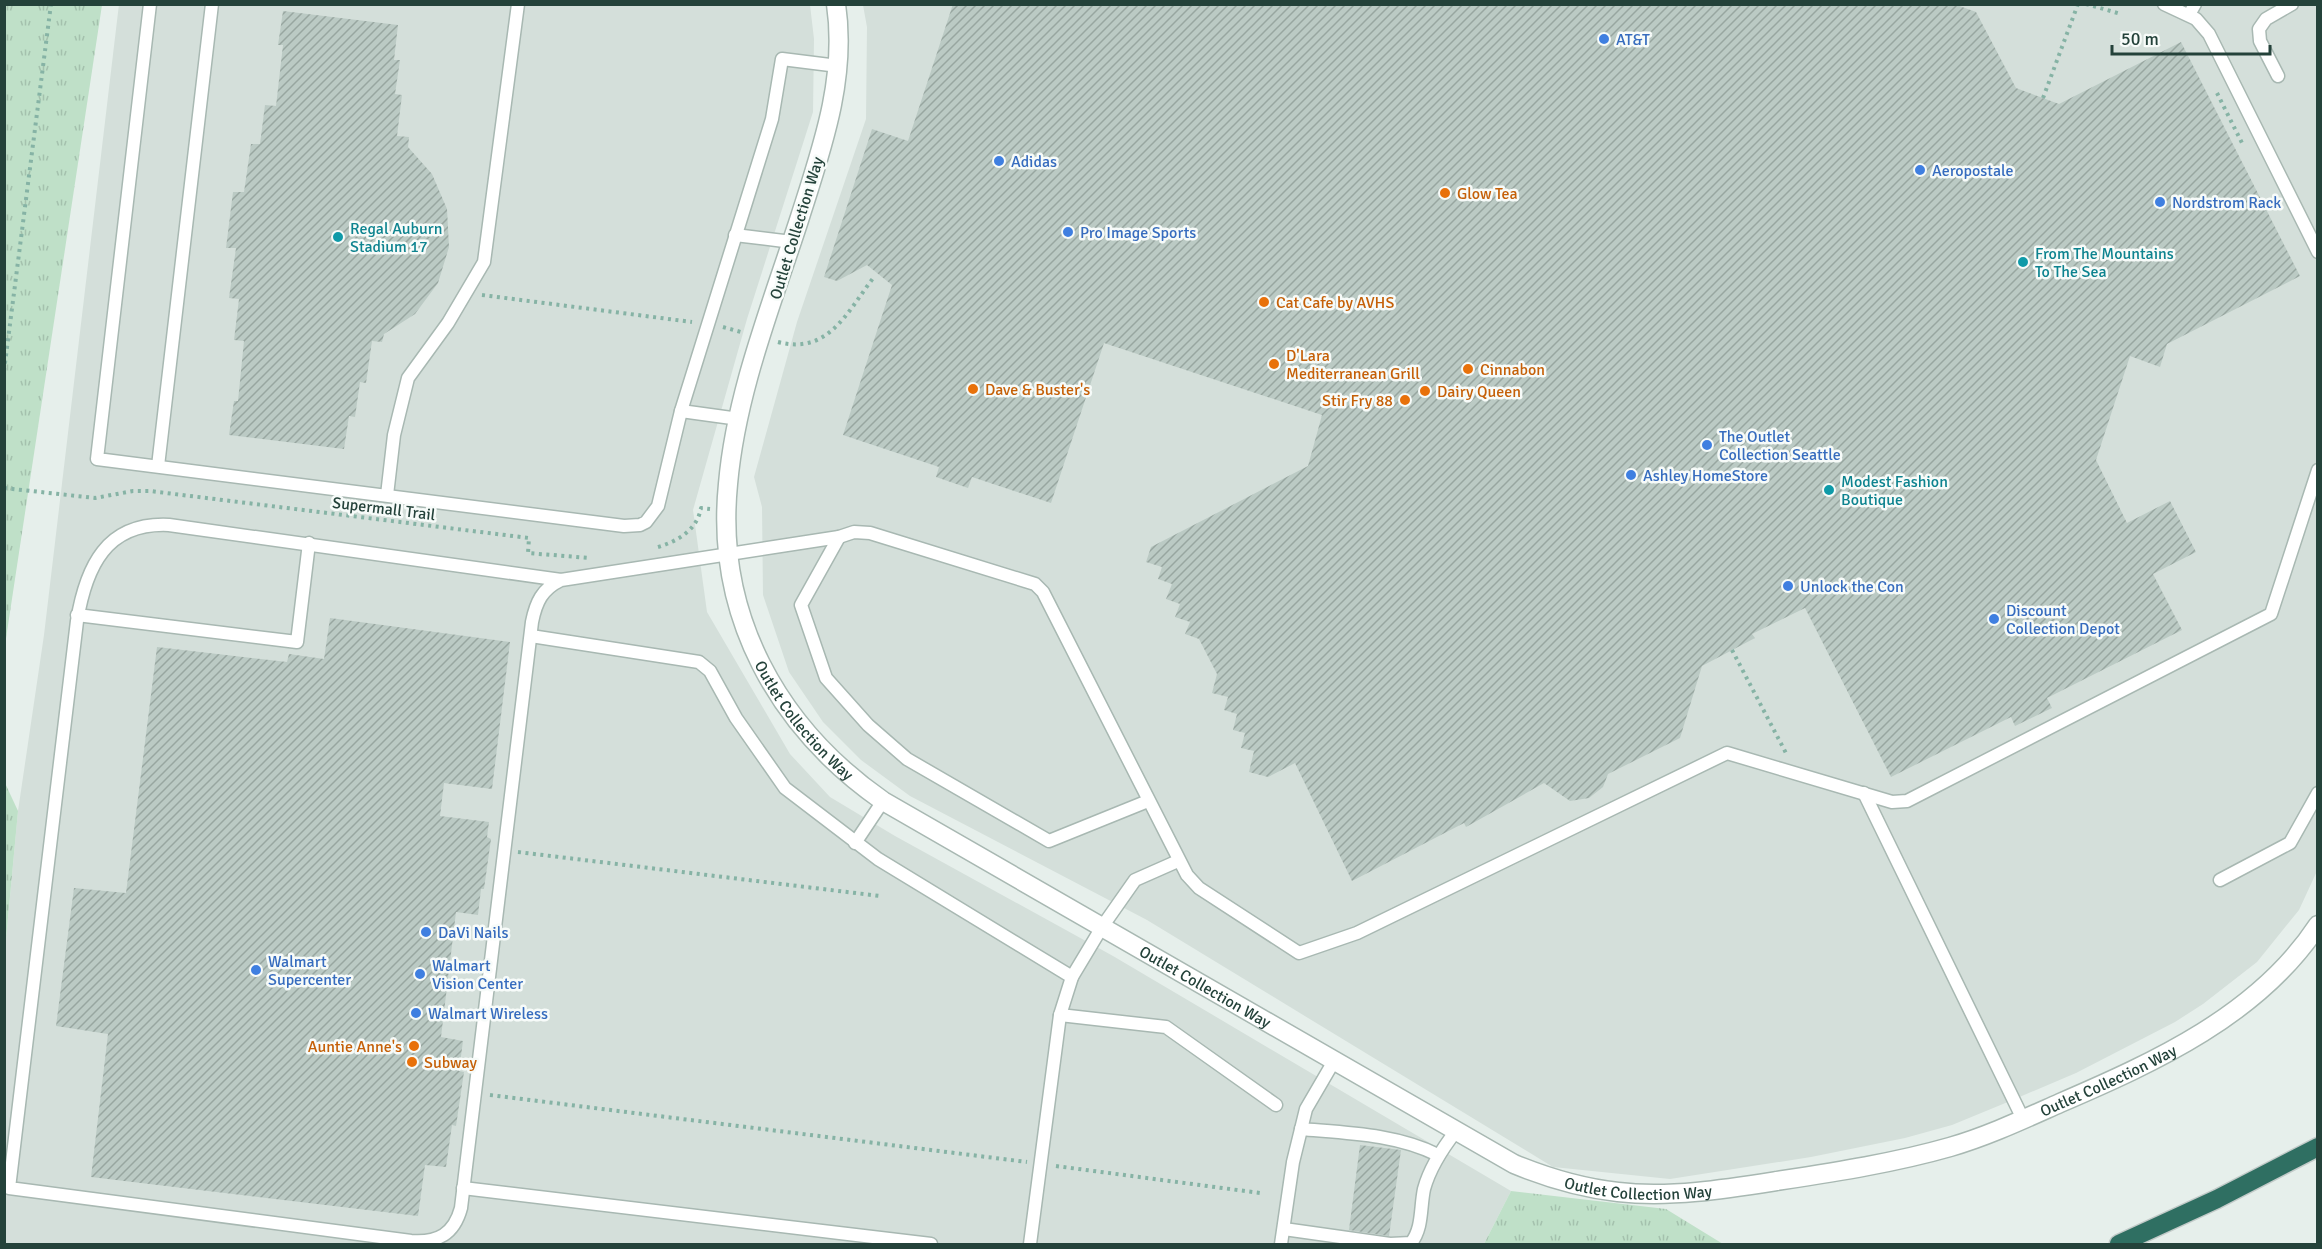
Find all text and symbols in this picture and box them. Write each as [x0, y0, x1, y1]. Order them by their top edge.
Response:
scale bar [2112, 18, 2270, 56]
text: 50 m [2121, 28, 2159, 50]
place label: AT&T [1616, 30, 1650, 50]
marker: AT&T [1597, 32, 1611, 46]
place label: Adidas [1011, 152, 1057, 172]
street label: Outlet Collection Way [766, 154, 828, 302]
marker: Adidas [992, 154, 1006, 168]
place label: Aeropostale [1932, 161, 2014, 181]
marker: Aeropostale [1913, 163, 1927, 177]
place label: Glow Tea [1457, 184, 1518, 204]
marker: Glow Tea [1438, 186, 1452, 200]
place label: Nordstrom Rack [2172, 193, 2281, 213]
marker: Nordstrom Rack [2153, 195, 2167, 209]
place label: Regal Auburn Stadium 17 [350, 219, 442, 257]
place label: Pro Image Sports [1080, 223, 1196, 243]
marker: Pro Image Sports [1061, 225, 1075, 239]
marker: Regal Auburn Stadium 17 [331, 230, 345, 244]
place label: From The Mountains To The Sea [2035, 244, 2174, 282]
marker: From The Mountains To The Sea [2016, 255, 2030, 269]
place label: Cat Cafe by AVHS [1276, 293, 1394, 313]
marker: Cat Cafe by AVHS [1257, 295, 1271, 309]
place label: D'Lara Mediterranean Grill [1286, 346, 1420, 384]
marker: D'Lara Mediterranean Grill [1267, 357, 1281, 371]
place label: Cinnabon [1480, 360, 1545, 380]
marker: Cinnabon [1461, 362, 1475, 376]
place label: Dave & Buster's [985, 380, 1090, 400]
marker: Dave & Buster's [966, 382, 980, 396]
place label: Dairy Queen [1437, 382, 1521, 402]
marker: Dairy Queen [1418, 384, 1432, 398]
place label: Stir Fry 88 [1322, 391, 1393, 411]
marker: Stir Fry 88 [1398, 393, 1412, 407]
place label: The Outlet Collection Seattle [1719, 427, 1841, 465]
marker: The Outlet Collection Seattle [1700, 438, 1714, 452]
place label: Ashley HomeStore [1643, 466, 1768, 486]
marker: Ashley HomeStore [1624, 468, 1638, 482]
place label: Modest Fashion Boutique [1841, 472, 1948, 510]
marker: Modest Fashion Boutique [1822, 483, 1836, 497]
street label: Supermall Trail [331, 493, 437, 525]
place label: Unlock the Con [1800, 577, 1904, 597]
marker: Unlock the Con [1781, 579, 1795, 593]
place label: Discount Collection Depot [2006, 601, 2120, 639]
marker: Discount Collection Depot [1987, 612, 2001, 626]
street label: Outlet Collection Way [750, 657, 858, 785]
place label: DaVi Nails [438, 923, 508, 943]
marker: DaVi Nails [419, 925, 433, 939]
street label: Outlet Collection Way [1136, 942, 1275, 1033]
place label: Walmart Supercenter [268, 952, 351, 990]
place label: Walmart Vision Center [432, 956, 523, 994]
marker: Walmart Supercenter [249, 963, 263, 977]
marker: Walmart Vision Center [413, 967, 427, 981]
place label: Walmart Wireless [428, 1004, 548, 1024]
marker: Walmart Wireless [409, 1006, 423, 1020]
place label: Auntie Anne's [308, 1037, 402, 1057]
marker: Auntie Anne's [407, 1039, 421, 1053]
street label: Outlet Collection Way [2037, 1040, 2181, 1122]
place label: Subway [424, 1053, 477, 1073]
marker: Subway [405, 1055, 419, 1069]
street label: Outlet Collection Way [1562, 1173, 1714, 1205]

